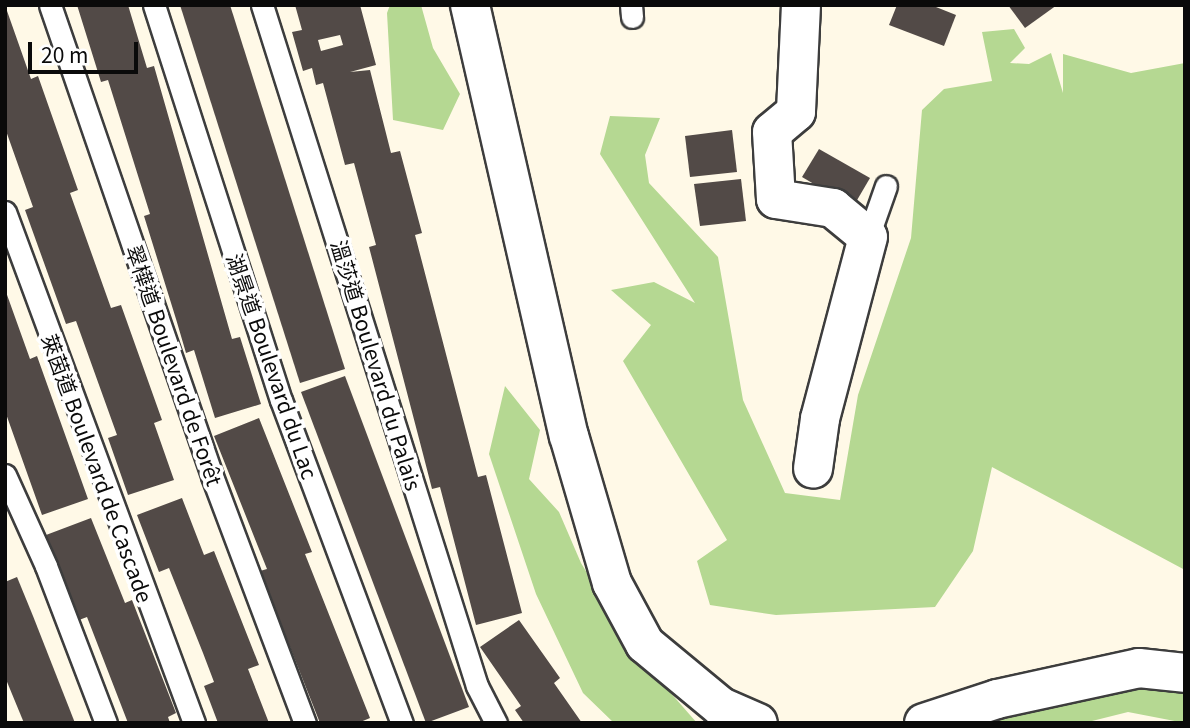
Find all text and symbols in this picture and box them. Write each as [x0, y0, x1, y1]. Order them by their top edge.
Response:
scale bar [32, 28, 142, 72]
text: 20 m [41, 39, 88, 69]
street label: 溫莎道 Boulevard du Palais [327, 237, 427, 493]
street label: 翠樺道 Boulevard de Forêt [122, 241, 228, 489]
street label: 湖景道 Boulevard du Lac [223, 250, 323, 482]
street label: 萊茵道 Boulevard de Cascade [38, 330, 158, 606]

